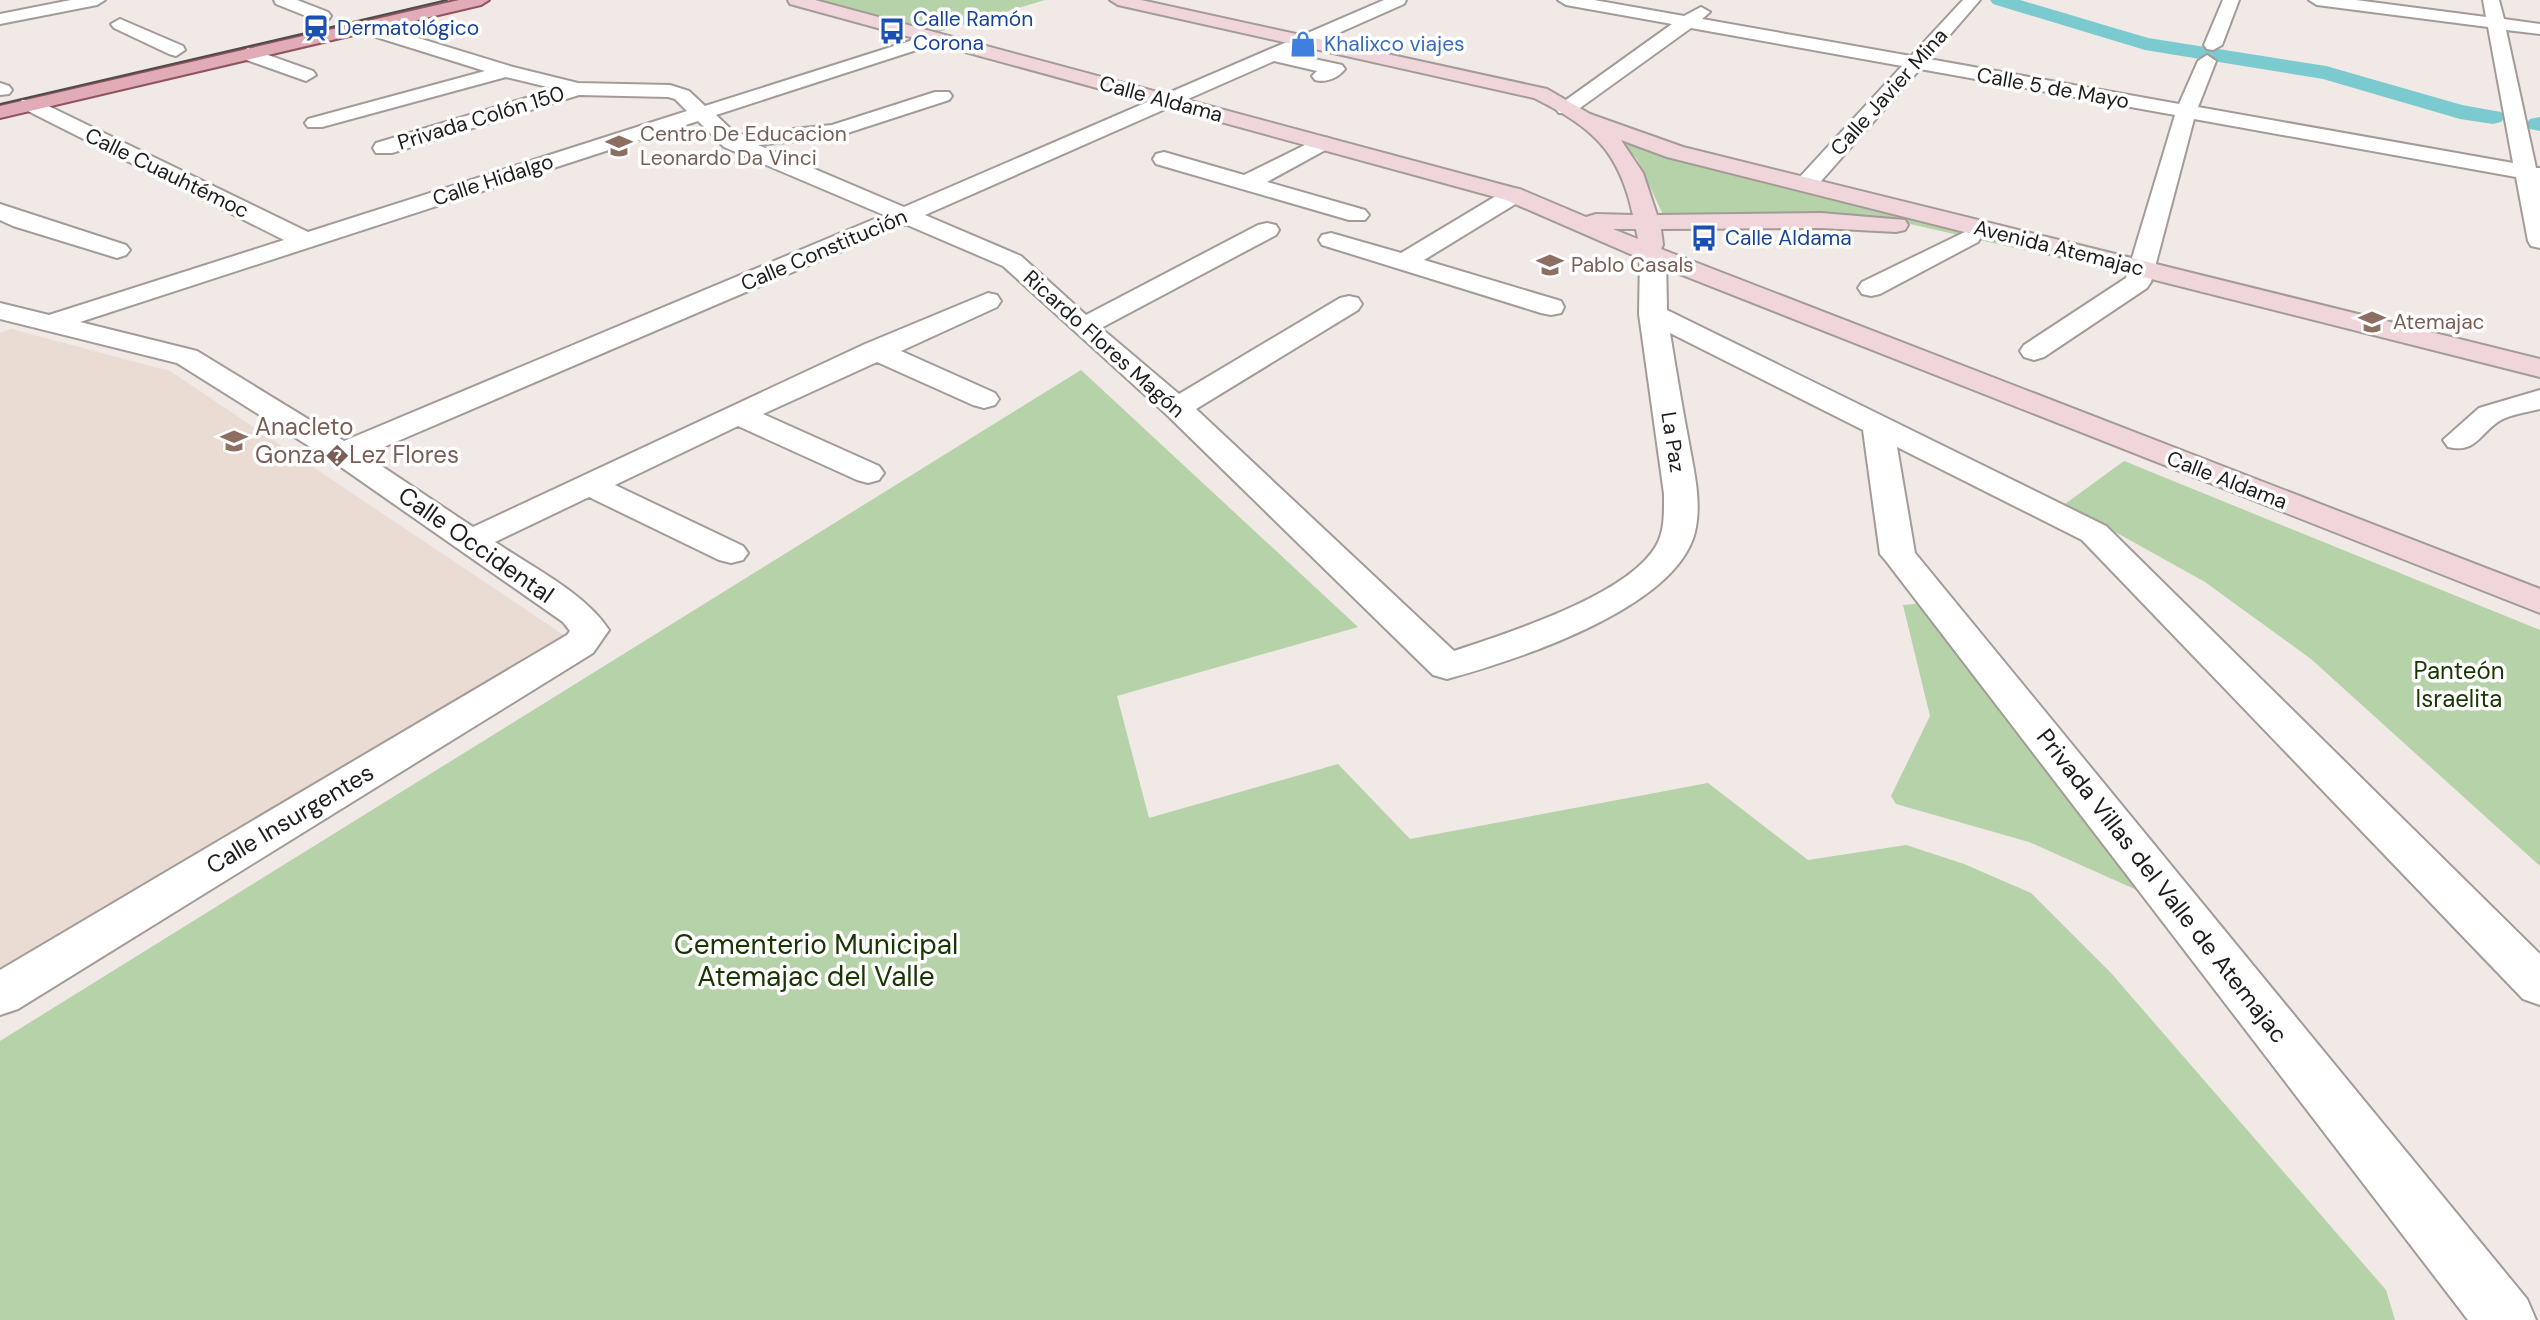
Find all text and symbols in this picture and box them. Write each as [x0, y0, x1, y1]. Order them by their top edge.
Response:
place label: Calle Ramón Corona [913, 5, 1033, 57]
station icon: Dermatológico [301, 13, 331, 43]
place label: Dermatológico [337, 14, 479, 42]
bus stop icon: Calle Ramón Corona [877, 16, 907, 46]
street label: Calle Javier Mina [1824, 22, 1954, 162]
shop icon: Khalixco viajes [1288, 29, 1318, 59]
place label: Khalixco viajes [1324, 30, 1465, 58]
street label: Calle 5 de Mayo [1975, 61, 2131, 115]
street label: Calle Aldama [1096, 69, 1226, 129]
street label: Privada Colón 150 [394, 79, 568, 157]
place label: Centro De Educacion Leonardo Da Vinci [640, 120, 847, 172]
street label: Calle Cuauhtémoc [80, 121, 254, 225]
school or university icon: Centro De Educacion Leonardo Da Vinci [604, 131, 634, 161]
street label: Calle Hidalgo [429, 147, 557, 213]
street label: Calle Constitución [737, 202, 911, 298]
street label: Avenida Atemajac [1971, 213, 2147, 283]
bus stop icon: Calle Aldama [1689, 223, 1719, 253]
place label: Calle Aldama [1725, 224, 1852, 252]
school or university icon: Pablo Casals [1535, 250, 1565, 280]
place label: Pablo Casals [1571, 251, 1694, 279]
street label: Ricardo Flores Magón [1017, 264, 1191, 424]
school or university icon: Atemajac [2357, 307, 2387, 337]
place label: Atemajac [2393, 308, 2485, 336]
street label: La Paz [1654, 410, 1692, 474]
place label: Anacleto Gonza�Lez Flores [255, 411, 459, 470]
school or university icon: Anacleto Gonza�Lez Flores [219, 426, 249, 456]
street label: Calle Aldama [2163, 444, 2291, 516]
street label: Calle Occidental [392, 479, 560, 610]
park label: Panteón Israelita [2414, 655, 2504, 714]
street label: Privada Villas del Valle de Atemajac [2030, 722, 2295, 1049]
street label: Calle Insurgentes [200, 756, 379, 881]
park label: Cementerio Municipal Atemajac del Valle [674, 926, 958, 995]

